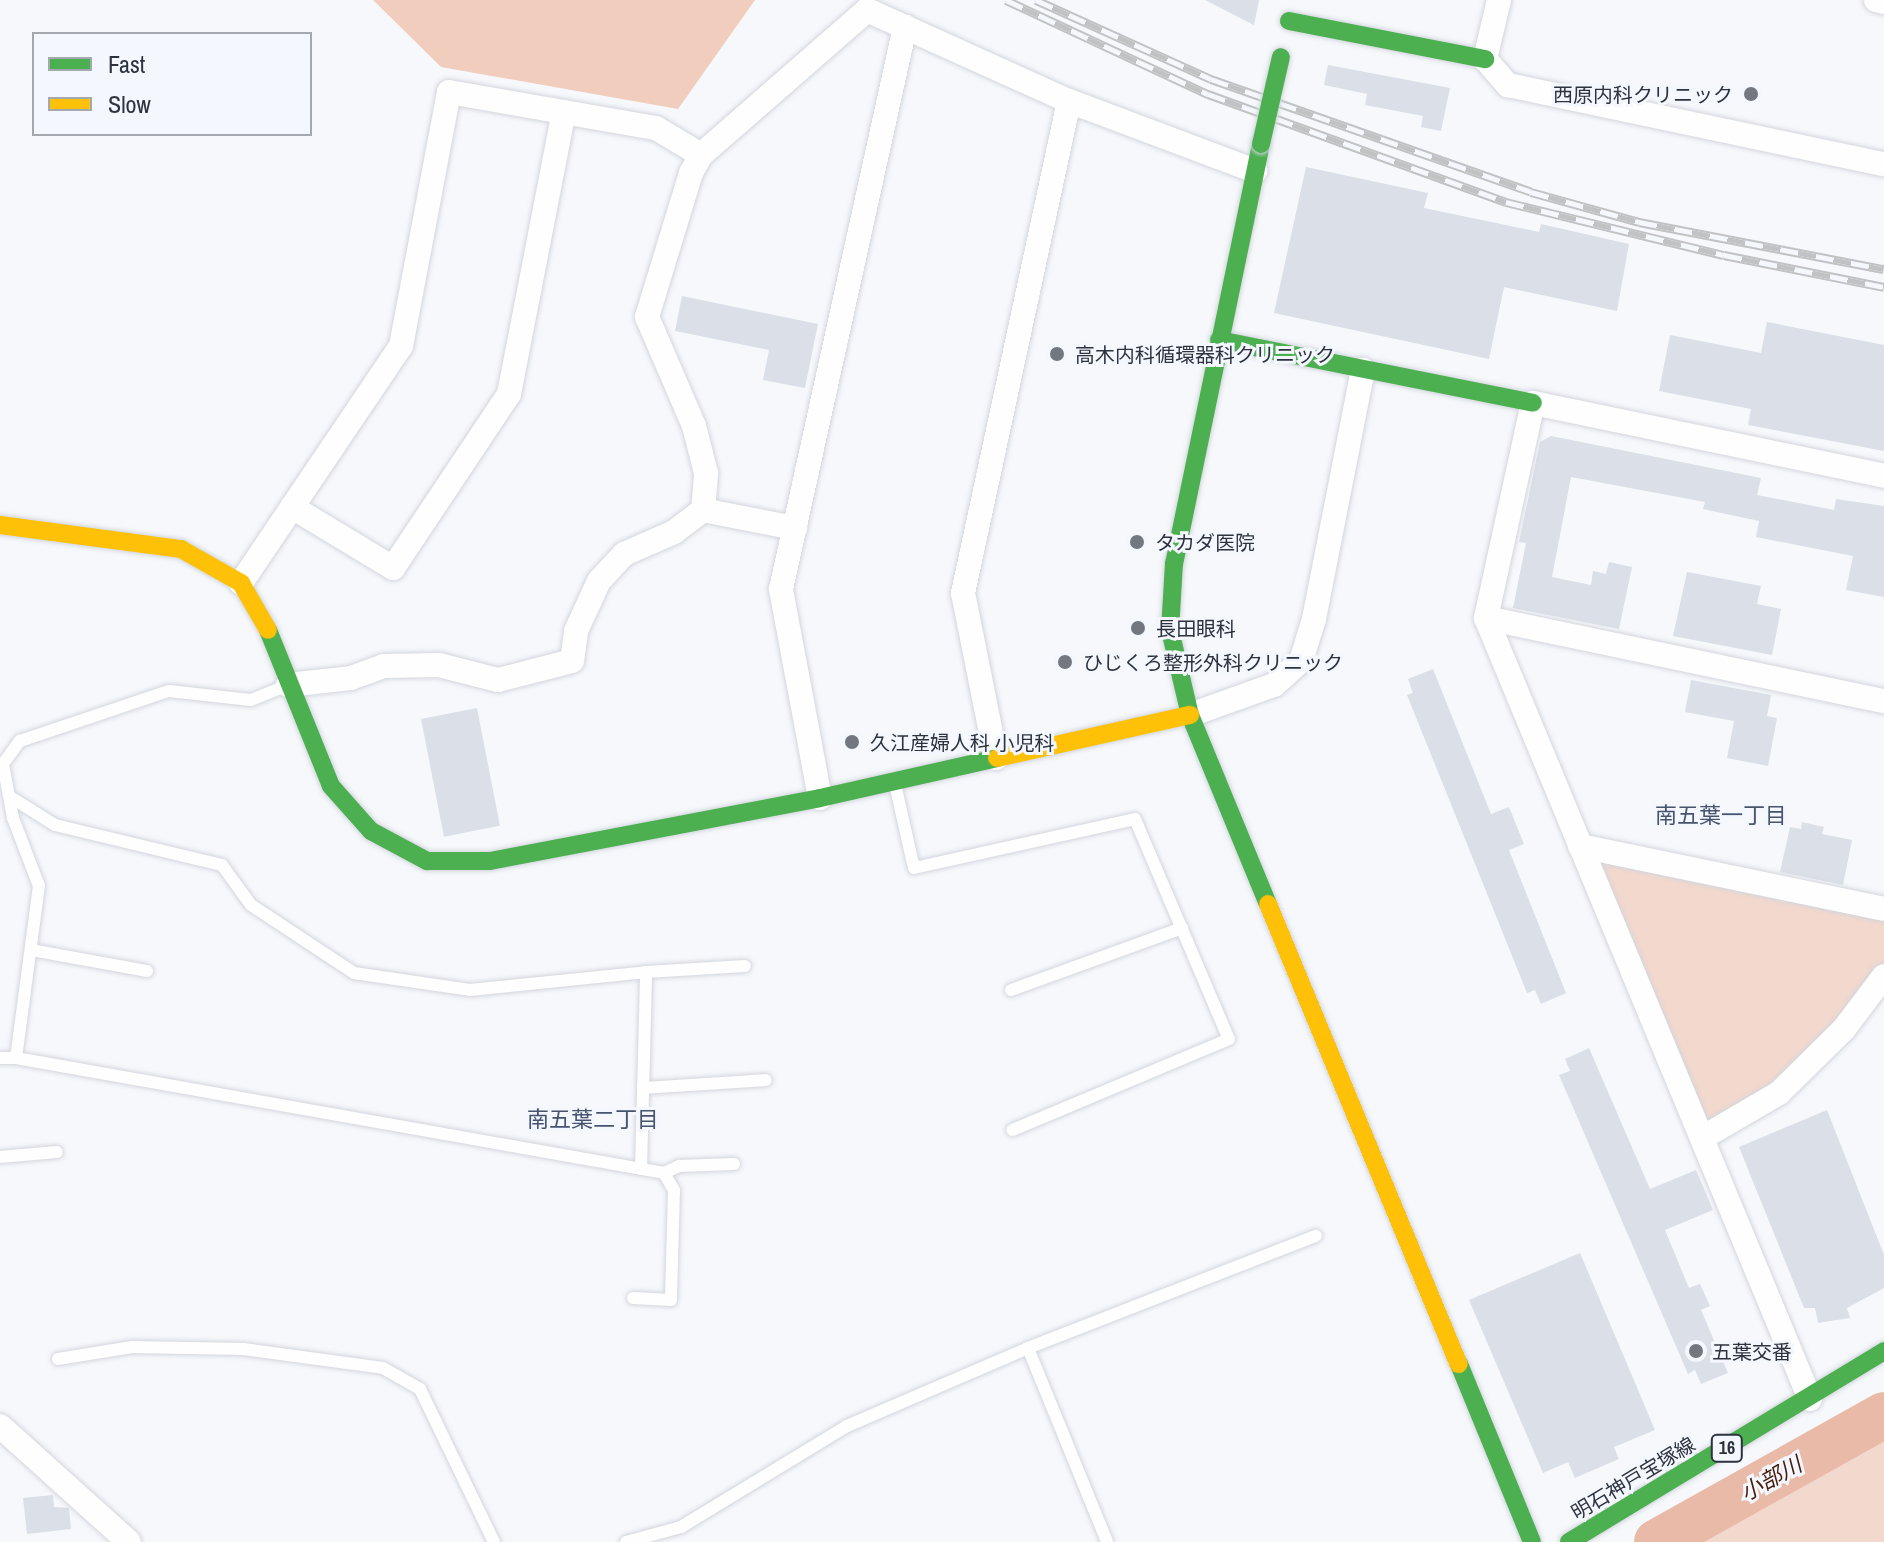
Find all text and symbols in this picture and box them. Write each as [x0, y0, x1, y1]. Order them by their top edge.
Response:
legend [32, 32, 312, 136]
text: Fast [108, 48, 145, 80]
place label: 西原内科クリニック [1553, 82, 1733, 106]
marker: 西原内科クリニック [1740, 83, 1762, 105]
text: Slow [108, 88, 151, 120]
place label: 高木内科循環器科クリニック [1075, 342, 1335, 366]
marker: 高木内科循環器科クリニック [1046, 343, 1068, 365]
place label: タカダ医院 [1155, 530, 1255, 554]
marker: タカダ医院 [1126, 531, 1148, 553]
place label: 長田眼科 [1156, 616, 1236, 640]
marker: 長田眼科 [1127, 617, 1149, 639]
place label: ひじくろ整形外科クリニック [1083, 650, 1343, 674]
marker: ひじくろ整形外科クリニック [1054, 651, 1076, 673]
place label: 久江産婦人科 小児科 [870, 730, 1055, 754]
marker: 久江産婦人科 小児科 [841, 731, 863, 753]
district label: 南五葉一丁目 [1655, 803, 1787, 829]
district label: 南五葉二丁目 [527, 1107, 659, 1133]
place label: 五葉交番 [1712, 1339, 1792, 1363]
marker: 五葉交番 [1687, 1342, 1705, 1360]
street label: 明石神戸宝塚線 [1567, 1432, 1699, 1524]
road number: 16 [1709, 1434, 1745, 1462]
water label: 小部川 [1736, 1451, 1806, 1507]

